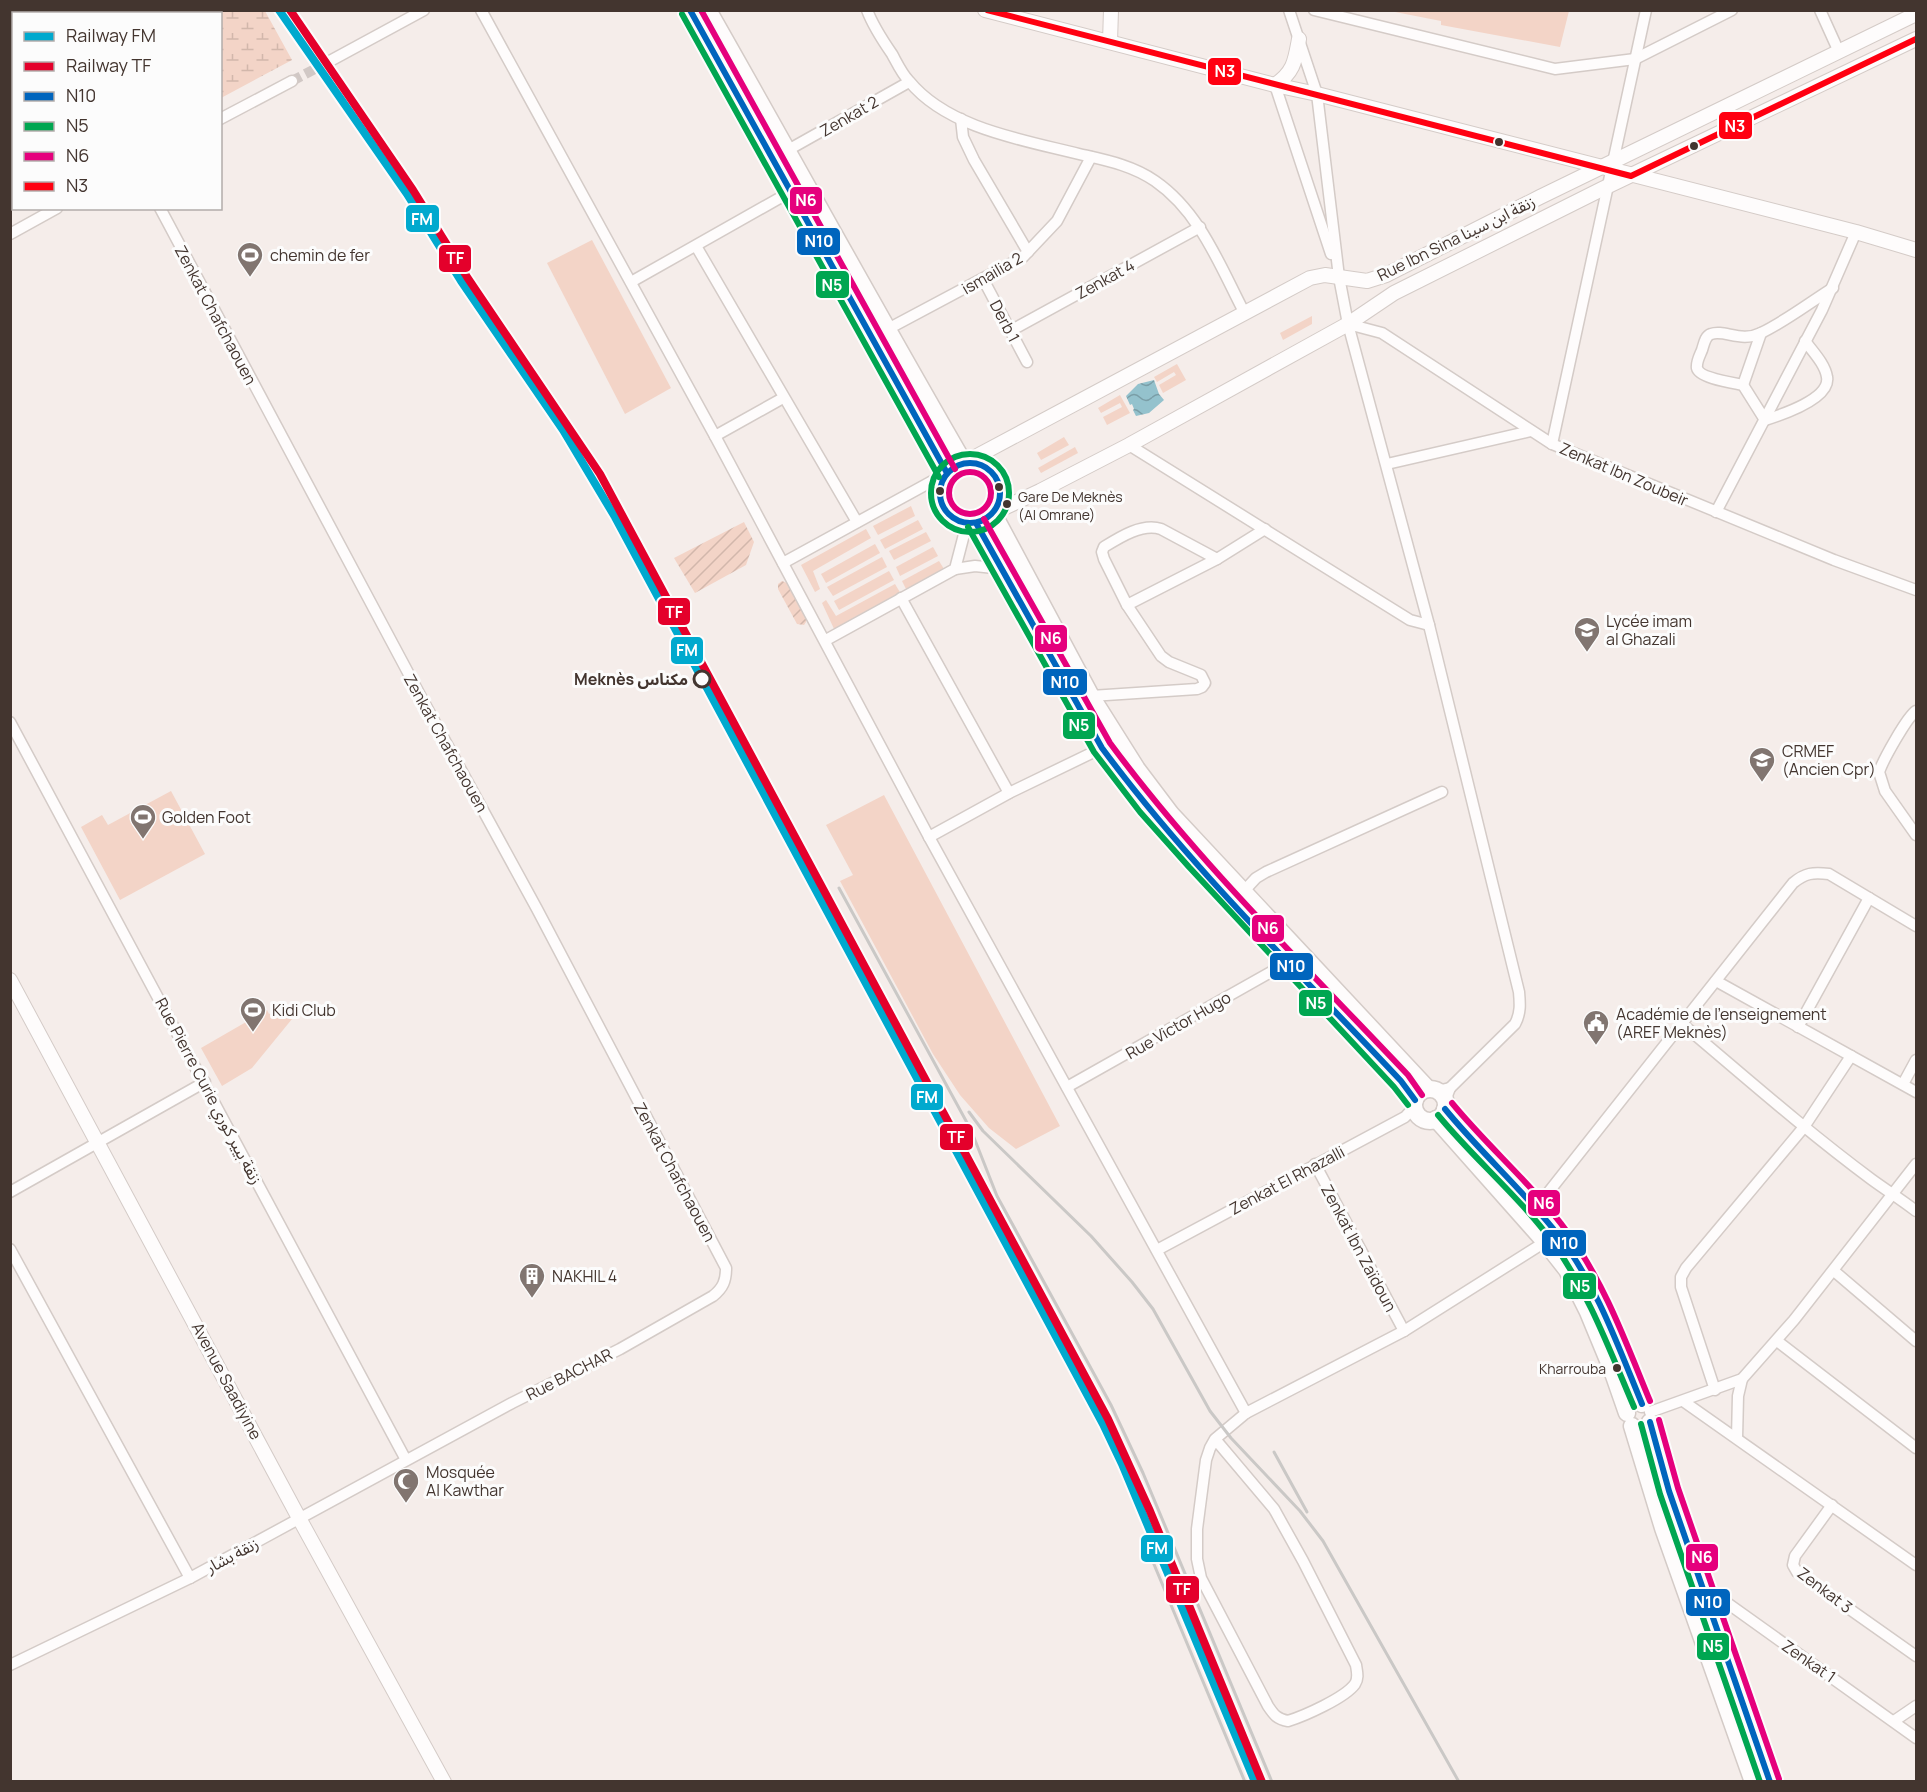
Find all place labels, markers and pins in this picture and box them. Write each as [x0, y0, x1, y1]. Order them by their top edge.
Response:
unlabelled marker [1493, 136, 1505, 148]
unlabelled marker [1688, 140, 1700, 152]
sports icon: chemin de fer [235, 240, 265, 278]
place label: chemin de fer [270, 244, 370, 266]
unlabelled marker [993, 481, 1005, 493]
unlabelled marker [934, 485, 946, 497]
place label: Gare De Meknès (Al Omrane) [1018, 487, 1123, 524]
marker: Gare De Meknès (Al Omrane) [1001, 498, 1013, 510]
place label: Lycée imam al Ghazali [1606, 610, 1692, 650]
school or university icon: Lycée imam al Ghazali [1572, 615, 1602, 653]
place label: Meknès مكناس [574, 668, 688, 690]
marker: Meknès مكناس [693, 670, 711, 688]
place label: CRMEF (Ancien Cpr) [1782, 740, 1876, 780]
school or university icon: CRMEF (Ancien Cpr) [1747, 745, 1777, 783]
sports icon: Golden Foot [128, 802, 158, 840]
place label: Golden Foot [162, 806, 251, 828]
sports icon: Kidi Club [238, 995, 268, 1033]
place label: Kidi Club [272, 999, 336, 1021]
place label: Académie de l'enseignement (AREF Meknès) [1616, 1003, 1827, 1043]
public building icon: Académie de l'enseignement (AREF Meknès) [1581, 1008, 1611, 1046]
building icon: NAKHIL 4 [517, 1261, 547, 1299]
place label: NAKHIL 4 [552, 1265, 617, 1287]
place label: Kharrouba [1539, 1359, 1606, 1378]
marker: Kharrouba [1611, 1362, 1623, 1374]
place label: Mosquée Al Kawthar [426, 1461, 504, 1501]
mosque icon: Mosquée Al Kawthar [391, 1466, 421, 1504]

